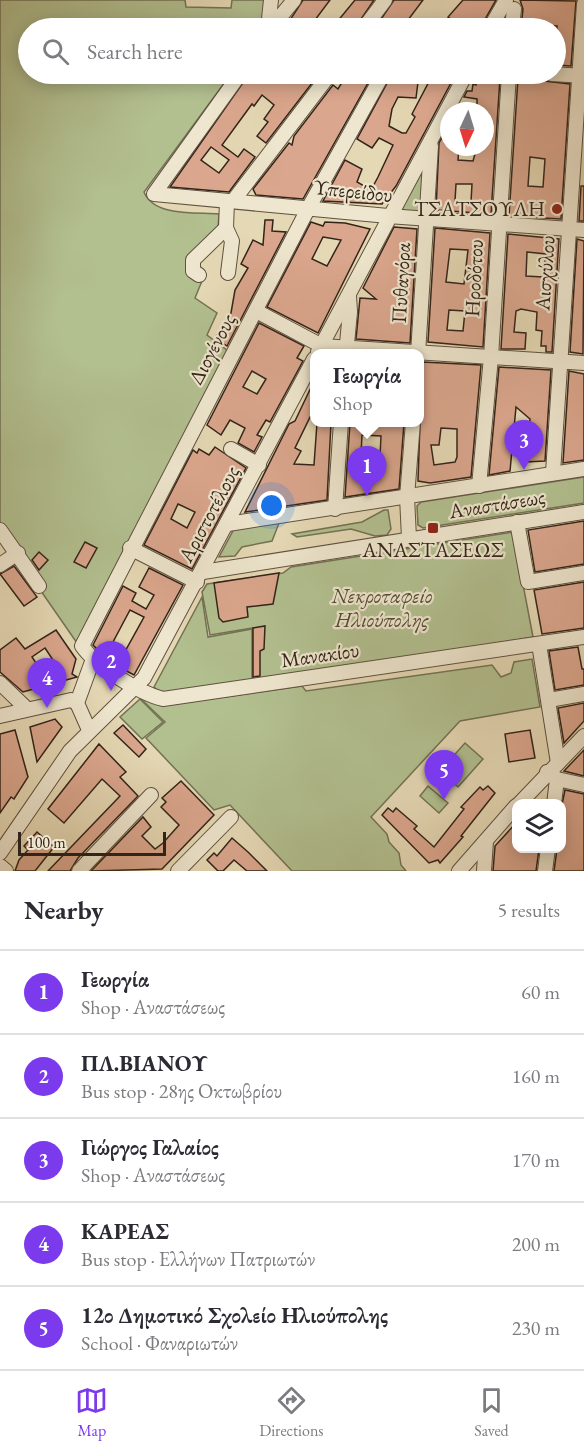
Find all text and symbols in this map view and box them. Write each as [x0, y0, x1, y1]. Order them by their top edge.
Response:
search box [18, 18, 566, 84]
icon: search [39, 35, 72, 68]
text: Search here [87, 37, 182, 66]
north arrow [440, 102, 494, 156]
street label: Υπερείδου [312, 173, 394, 208]
place label: ΤΣΑΤΣΟΥΛΗ [414, 195, 545, 222]
marker: ΤΣΑΤΣΟΥΛΗ [550, 202, 564, 216]
street label: Αισχύλου [528, 234, 561, 312]
street label: Ηροδότου [458, 238, 489, 317]
street label: Πυθαγόρα [385, 241, 416, 324]
street label: Διογένους [182, 308, 242, 389]
popup [310, 349, 424, 427]
text: Γεωργία [333, 361, 401, 390]
text: Shop [333, 390, 373, 416]
pin: 3 [504, 420, 544, 470]
pin: 1 [348, 446, 386, 496]
street label: Αριστοτέλους [171, 461, 245, 568]
street label: Αναστάσεως [446, 483, 547, 525]
your location [257, 491, 286, 520]
marker: ΑΝΑΣΤΑΣΕΩΣ [426, 521, 440, 535]
place label: ΑΝΑΣΤΑΣΕΩΣ [361, 536, 504, 563]
park label: Νεκροταφείο Ηλιούπολης [331, 582, 432, 633]
street label: Μανακίου [279, 636, 361, 673]
pin: 2 [92, 642, 130, 691]
pin: 4 [28, 658, 66, 708]
pin: 5 [424, 750, 464, 800]
map controls [512, 799, 566, 853]
button: layers [512, 799, 566, 853]
scale bar [18, 829, 166, 856]
text: 100 m [27, 832, 66, 853]
text: Nearby [24, 893, 104, 927]
text: 5 results [497, 897, 560, 923]
text: Γεωργία [81, 965, 149, 994]
text: 1 [38, 979, 49, 1005]
text: 60 m [521, 979, 560, 1005]
text: Shop · Αναστάσεως [81, 994, 225, 1020]
text: ΠΛ.ΒΙΑΝΟΥ [81, 1049, 208, 1078]
text: 2 [38, 1063, 49, 1089]
text: 160 m [512, 1063, 560, 1089]
text: Bus stop · 28ης Οκτωβρίου [81, 1078, 282, 1104]
text: Γιώργος Γαλαίος [81, 1133, 219, 1162]
text: 3 [38, 1147, 49, 1173]
text: 170 m [512, 1147, 560, 1173]
text: Shop · Αναστάσεως [81, 1162, 225, 1188]
text: ΚΑΡΕΑΣ [81, 1217, 169, 1246]
text: 4 [38, 1231, 49, 1257]
text: 200 m [512, 1231, 560, 1257]
text: Bus stop · Ελλήνων Πατριωτών [81, 1246, 315, 1272]
text: 12ο Δημοτικό Σχολείο Ηλιούπολης [81, 1301, 388, 1330]
text: 5 [38, 1315, 49, 1341]
text: 230 m [512, 1315, 560, 1341]
text: School · Φαναριωτών [81, 1330, 238, 1356]
tab: Map [75, 1384, 108, 1441]
tab: Directions [259, 1384, 324, 1441]
tab: Saved [474, 1384, 509, 1441]

